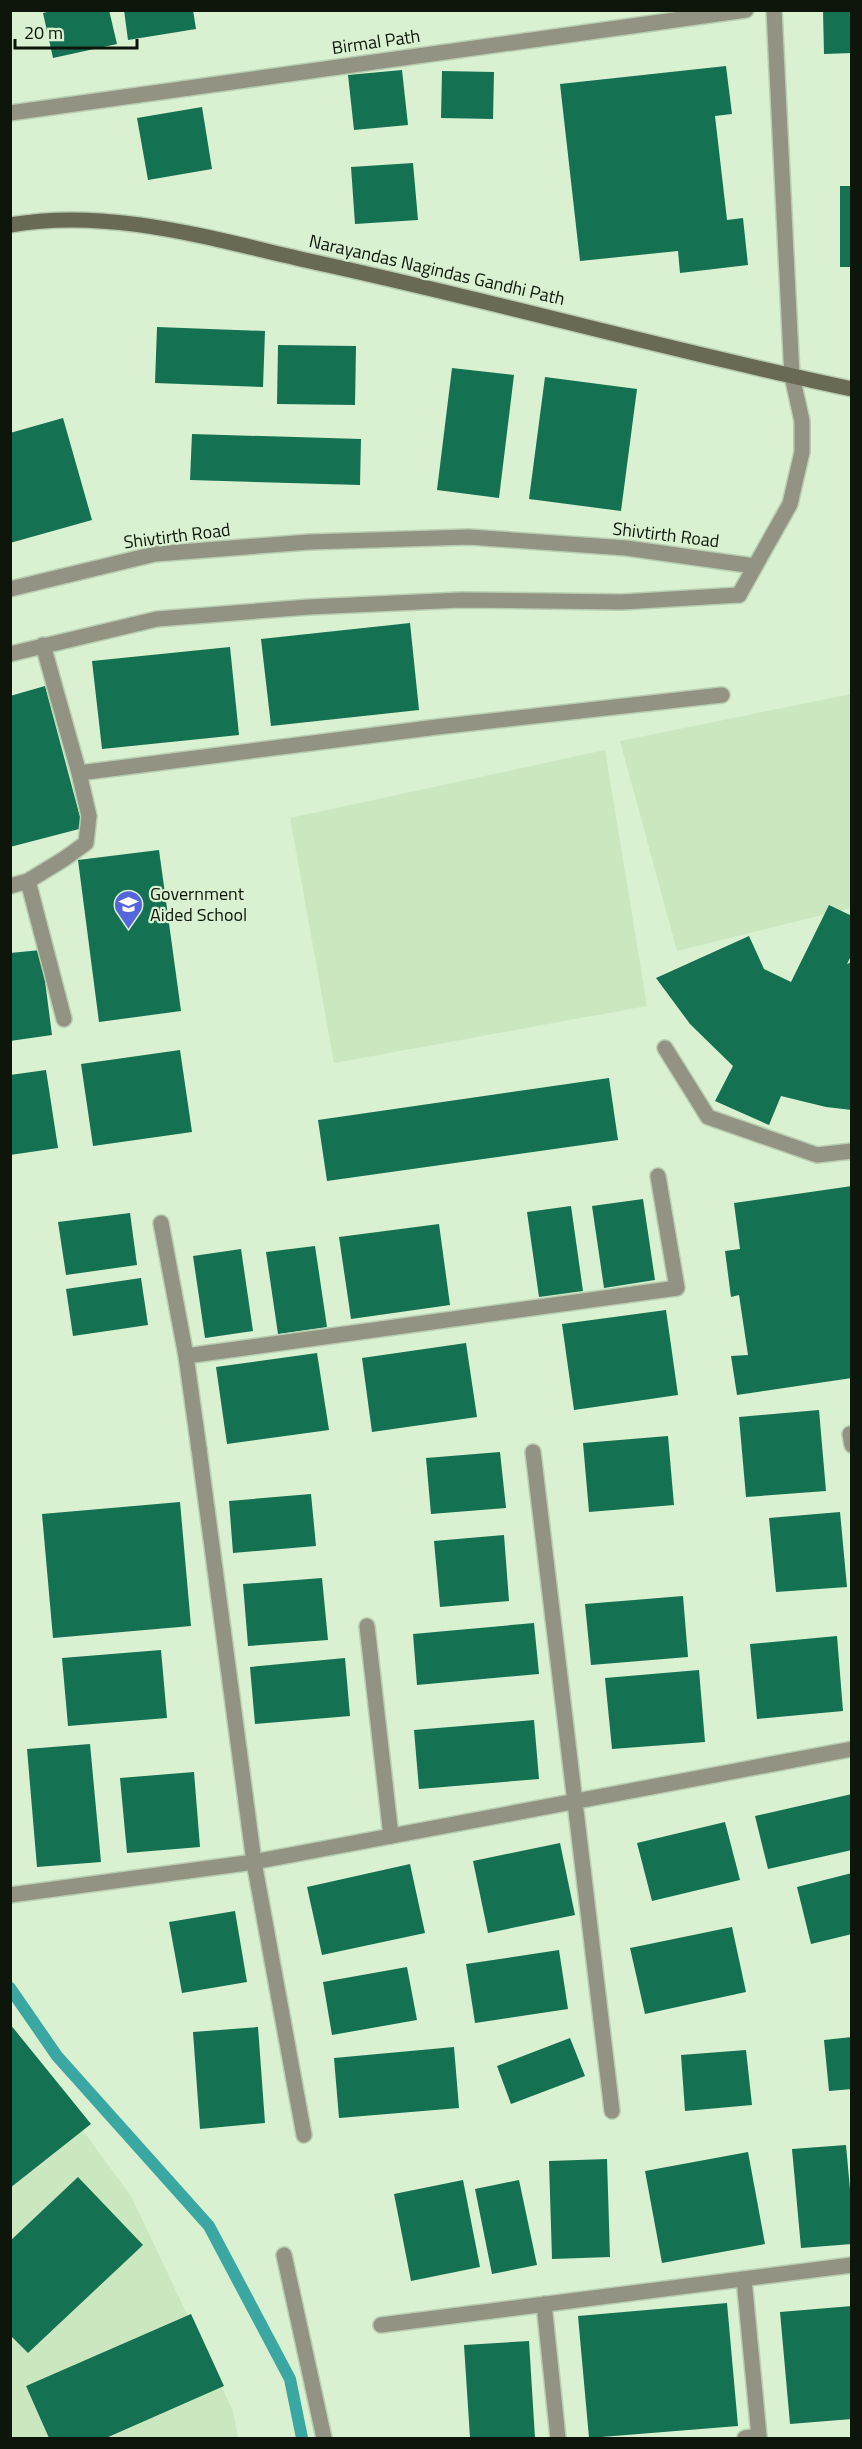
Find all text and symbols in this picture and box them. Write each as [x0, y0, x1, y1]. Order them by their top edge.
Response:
scale bar [15, 12, 136, 50]
text: 20 m [24, 19, 63, 46]
street label: Birmal Path [330, 22, 422, 61]
street label: Narayandas Nagindas Gandhi Path [307, 227, 568, 312]
street label: Shivtirth Road [611, 515, 721, 554]
street label: Shivtirth Road [122, 516, 232, 555]
place label: Government Aided School [150, 880, 247, 928]
school or university icon: Government Aided School [113, 888, 145, 930]

